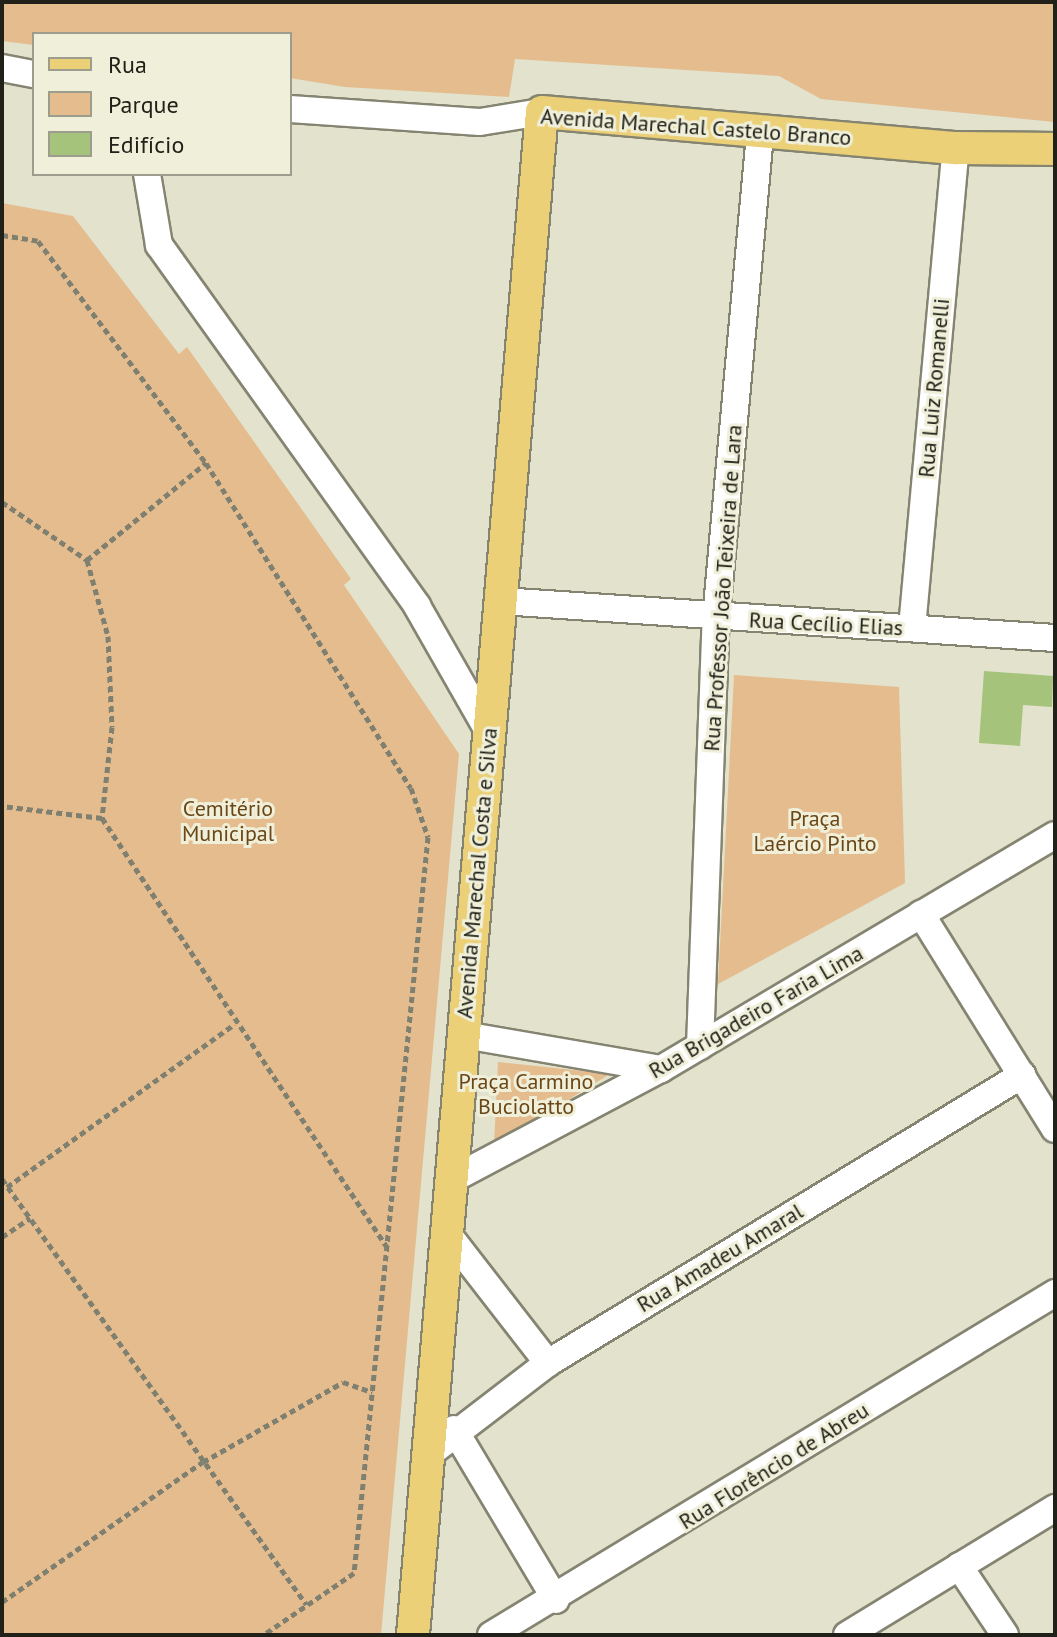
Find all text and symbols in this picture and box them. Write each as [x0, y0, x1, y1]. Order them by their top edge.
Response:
legend [32, 32, 292, 176]
text: Rua [108, 49, 147, 80]
text: Parque [108, 89, 179, 120]
street label: Avenida Marechal Castelo Branco [540, 103, 852, 151]
text: Edifício [108, 129, 184, 160]
street label: Rua Luiz Romanelli [913, 297, 955, 479]
street label: Rua Professor João Teixeira de Lara [698, 423, 748, 753]
street label: Rua Cecílio Elias [748, 607, 904, 641]
street label: Avenida Marechal Costa e Silva [451, 727, 503, 1019]
park label: Cemitério Municipal [182, 795, 274, 846]
park label: Praça Laércio Pinto [753, 805, 877, 856]
street label: Rua Brigadeiro Faria Lima [644, 940, 868, 1084]
park label: Praça Carmino Buciolatto [459, 1068, 593, 1120]
street label: Rua Amadeu Amaral [632, 1198, 808, 1318]
street label: Rua Florêncio de Abreu [674, 1397, 874, 1535]

